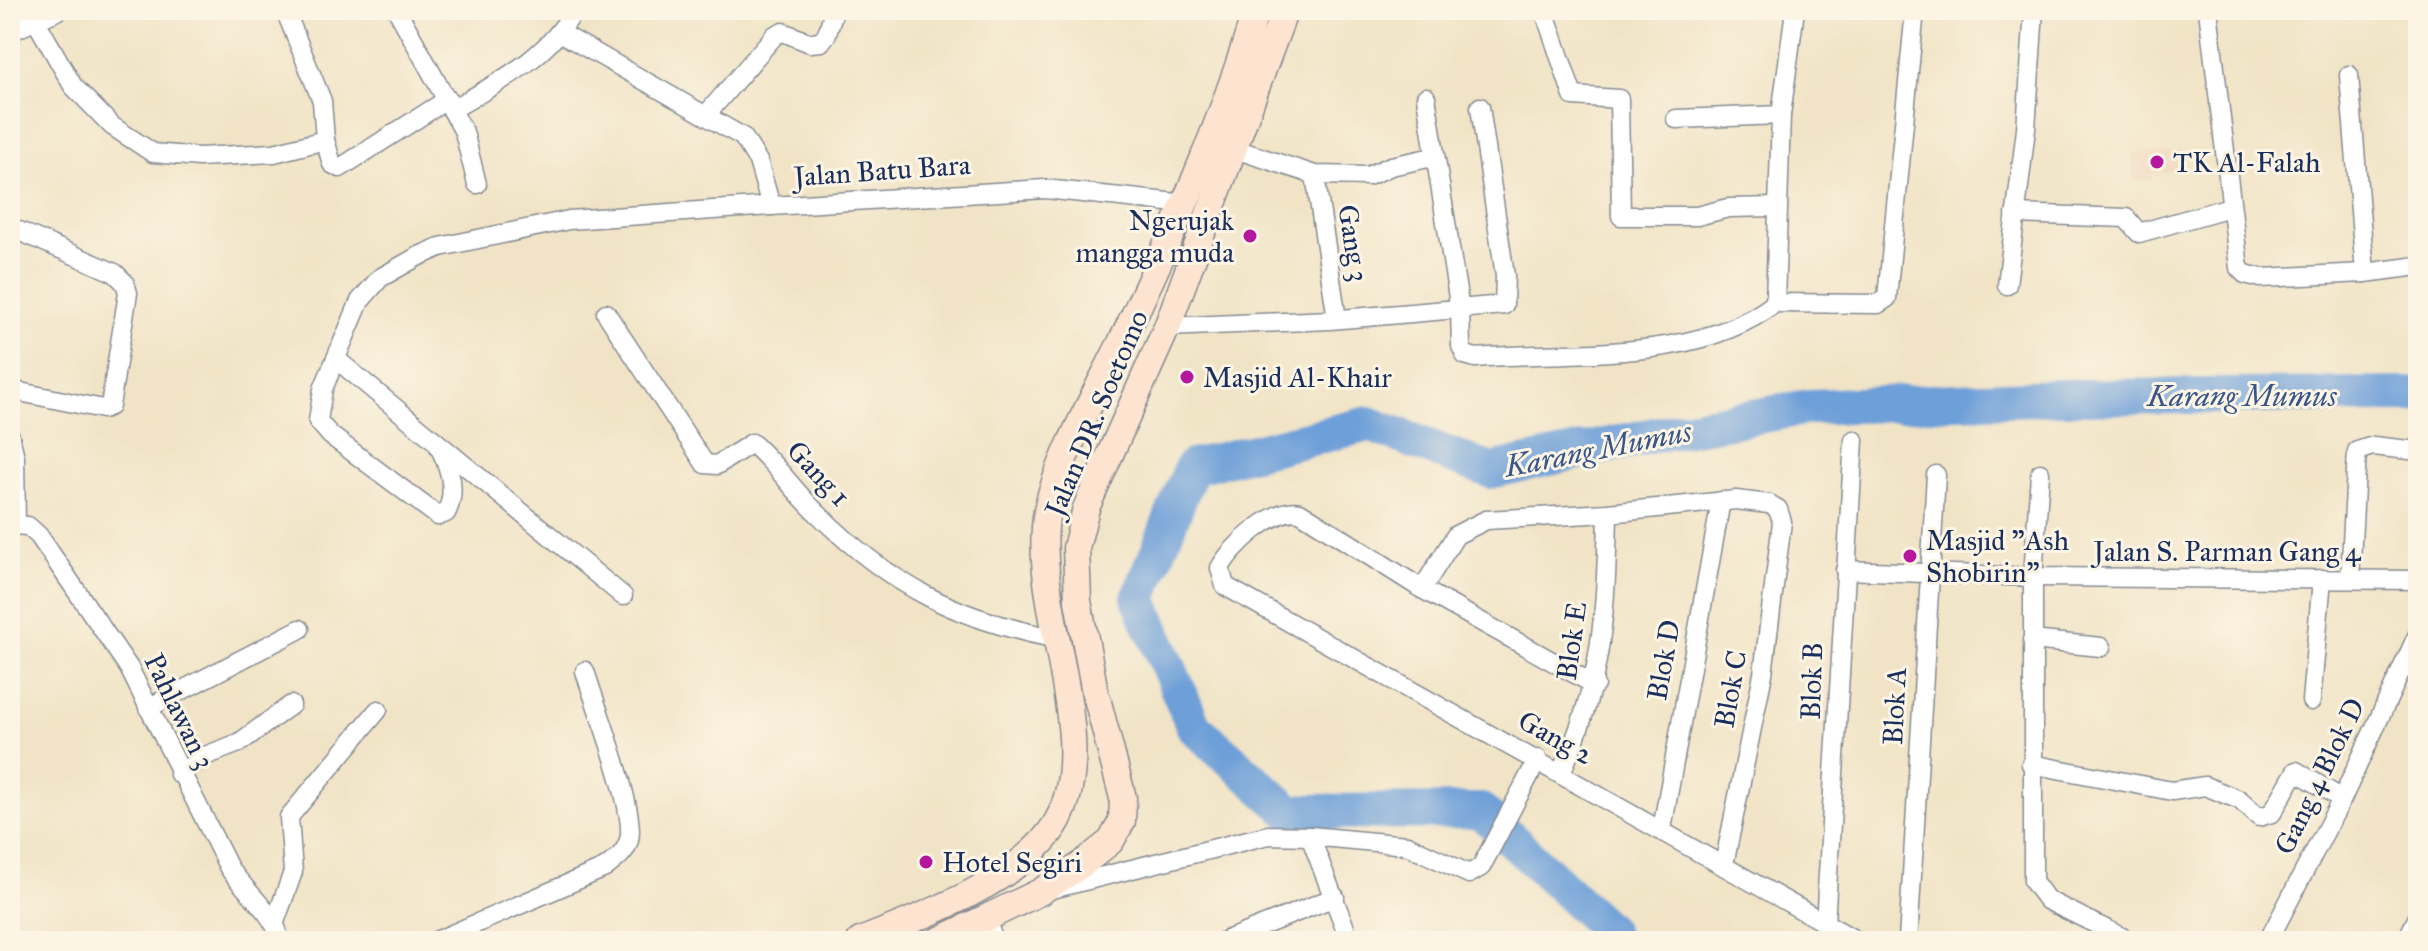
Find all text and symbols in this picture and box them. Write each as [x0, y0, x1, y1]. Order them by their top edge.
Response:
place label: TK Al-Falah [2173, 145, 2321, 180]
street label: Jalan Batu Bara [790, 147, 972, 194]
marker: TK Al-Falah [2148, 153, 2166, 171]
street label: Gang 3 [1330, 202, 1377, 284]
place label: Ngerujak mangga muda [1075, 203, 1234, 270]
marker: Ngerujak mangga muda [1241, 227, 1259, 245]
street label: Jalan DR. Soetomo [1036, 305, 1156, 525]
place label: Masjid Al-Khair [1203, 360, 1392, 395]
marker: Masjid Al-Khair [1178, 368, 1196, 386]
water label: Karang Mumus [2145, 378, 2338, 414]
water label: Karang Mumus [1500, 413, 1696, 485]
street label: Gang 1 [779, 433, 858, 514]
place label: Masjid "Ash Shobirin" [1926, 523, 2070, 590]
street label: Jalan S. Parman Gang 4 [2090, 534, 2362, 569]
marker: Masjid "Ash Shobirin" [1901, 547, 1919, 565]
street label: Blok E [1549, 599, 1594, 683]
street label: Blok D [1639, 617, 1688, 703]
street label: Blok B [1793, 642, 1830, 720]
street label: Pahlawan 3 [137, 648, 223, 775]
street label: Blok C [1706, 648, 1755, 731]
street label: Blok A [1875, 666, 1914, 746]
street label: Gang 4 Blok D [2267, 692, 2372, 860]
street label: Gang 2 [1512, 703, 1600, 772]
place label: Hotel Segiri [942, 845, 1082, 880]
marker: Hotel Segiri [917, 853, 935, 871]

